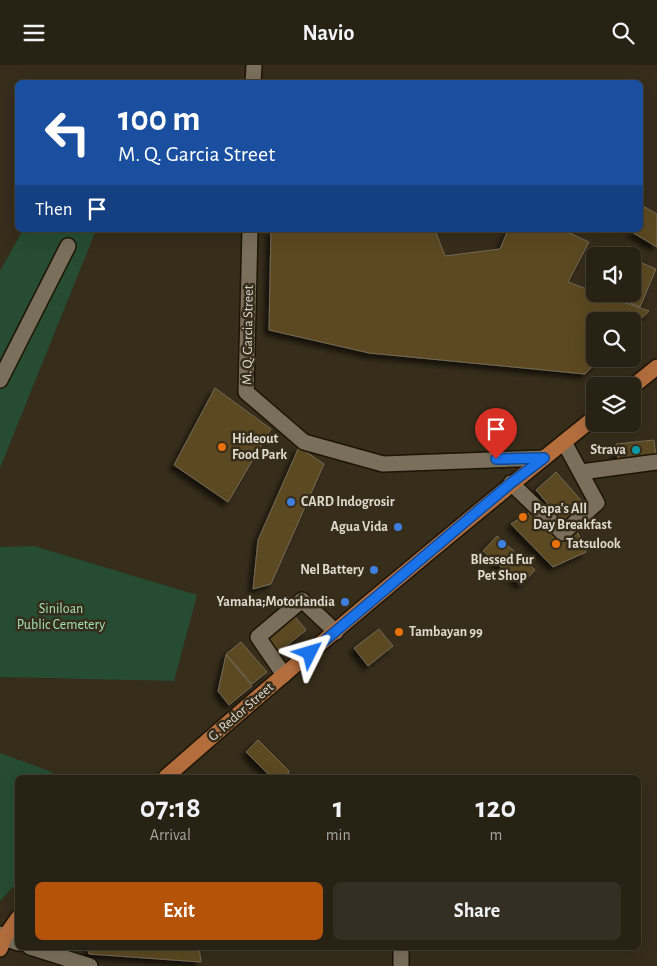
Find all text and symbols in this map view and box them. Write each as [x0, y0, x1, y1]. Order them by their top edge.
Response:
icon: menu [20, 19, 48, 47]
icon: search [609, 19, 637, 47]
text: Navio [303, 22, 354, 44]
icon: left [35, 100, 100, 165]
text: 100 m [118, 102, 201, 137]
text: M. Q. Garcia Street [118, 143, 275, 165]
icon: arrive [83, 195, 111, 223]
text: Then [35, 200, 73, 219]
map controls [586, 247, 641, 432]
button: sound [586, 247, 641, 302]
street label: M. Q. Garcia Street [240, 284, 256, 385]
button: search [586, 312, 641, 367]
button: layers [586, 377, 641, 432]
pin [475, 408, 517, 459]
icon: arrive [482, 415, 510, 443]
place label: Hideout Food Park [232, 432, 287, 462]
marker: Hideout Food Park [216, 441, 228, 453]
place label: Strava [590, 443, 626, 457]
marker: Strava [630, 444, 642, 456]
place label: CARD Indogrosir [301, 495, 395, 509]
marker: CARD Indogrosir [285, 496, 297, 508]
place label: Papa's All Day Breakfast [533, 502, 612, 532]
marker: Papa's All Day Breakfast [517, 511, 529, 523]
place label: Agua Vida [330, 520, 388, 534]
marker: Agua Vida [392, 521, 404, 533]
place label: Tatsulook [566, 537, 621, 551]
marker: Blessed Fur Pet Shop [496, 538, 508, 550]
marker: Tatsulook [550, 538, 562, 550]
place label: Blessed Fur Pet Shop [470, 553, 534, 583]
place label: Nel Battery [300, 563, 365, 577]
marker: Nel Battery [368, 564, 380, 576]
place label: Yamaha;Motorlandia [216, 595, 335, 609]
marker: Yamaha;Motorlandia [339, 596, 351, 608]
park label: Siniloan Public Cemetery [17, 602, 105, 632]
place label: Tambayan 99 [409, 625, 483, 639]
position arrow [283, 626, 335, 678]
marker: Tambayan 99 [393, 626, 405, 638]
street label: G. Redor Street [206, 680, 277, 744]
text: 07:18 [140, 793, 201, 823]
text: 1 [333, 793, 344, 823]
text: 120 [476, 793, 516, 823]
text: Arrival [150, 827, 191, 843]
text: min [326, 827, 351, 843]
text: m [489, 827, 502, 843]
button: Exit [35, 882, 323, 940]
button: Share [333, 882, 621, 940]

